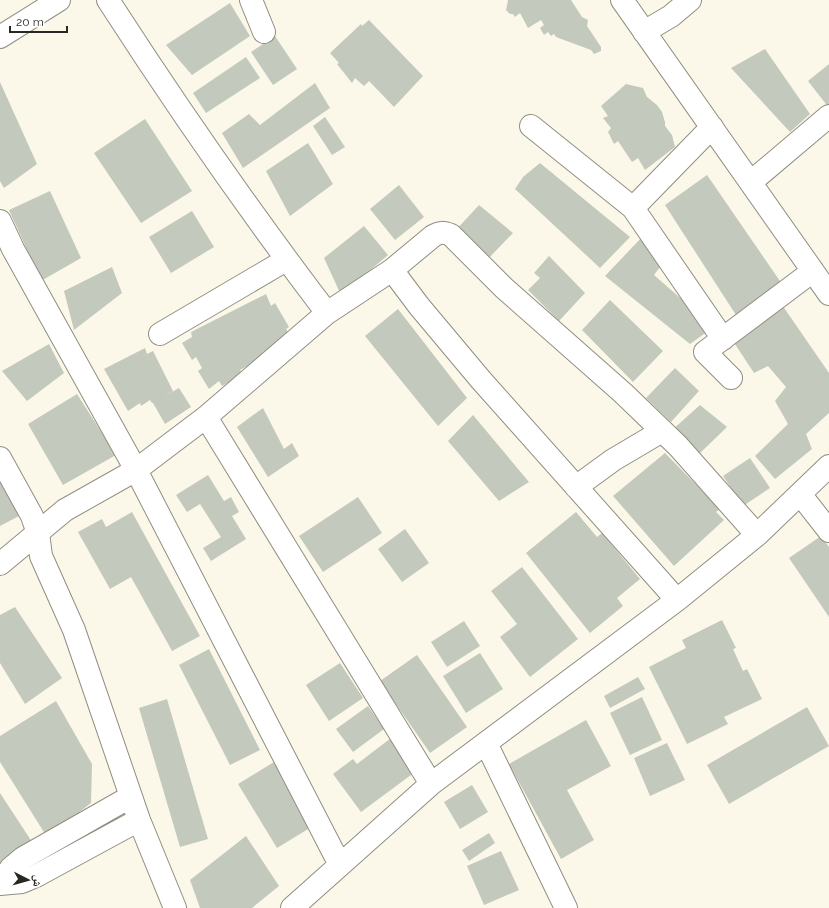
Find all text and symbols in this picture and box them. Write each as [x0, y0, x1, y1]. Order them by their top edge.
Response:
scale bar [10, 8, 67, 34]
text: 20 m [16, 15, 44, 29]
north arrow [8, 860, 48, 900]
text: ش [29, 874, 45, 888]

